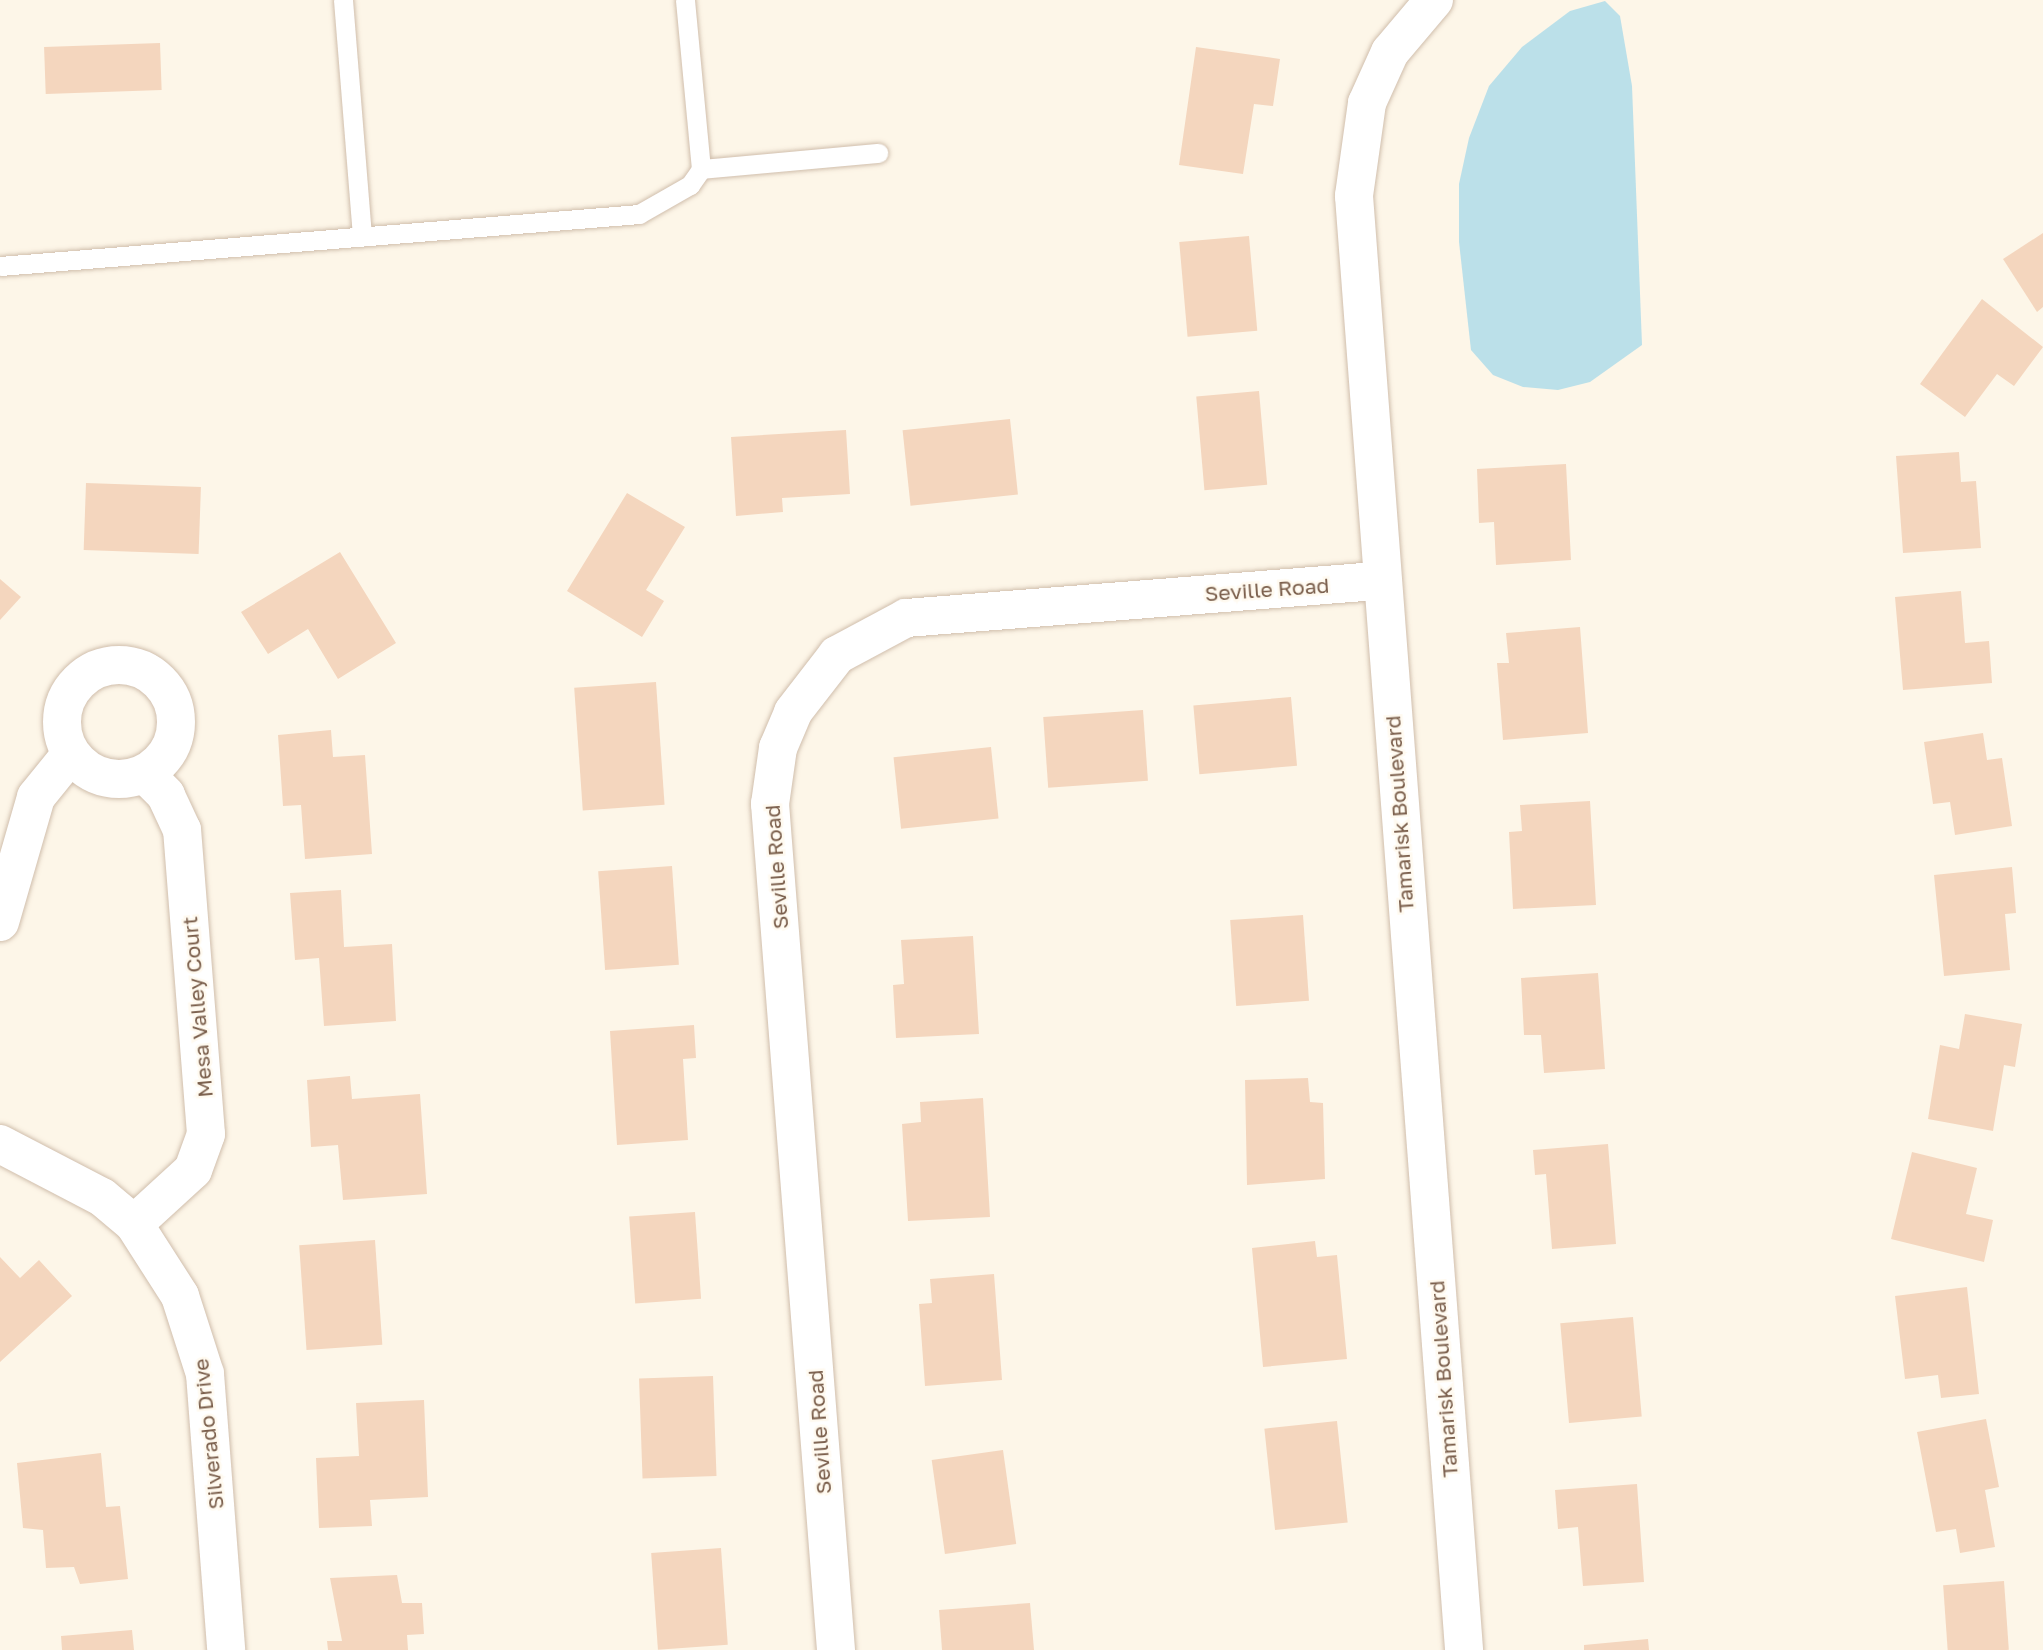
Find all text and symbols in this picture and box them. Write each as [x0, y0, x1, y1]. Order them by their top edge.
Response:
street label: Seville Road [1204, 572, 1330, 606]
street label: Tamarisk Boulevard [1380, 715, 1418, 913]
street label: Seville Road [759, 804, 793, 930]
street label: Mesa Valley Court [177, 915, 217, 1099]
street label: Tamarisk Boulevard [1424, 1280, 1462, 1478]
street label: Silverado Drive [188, 1357, 228, 1511]
street label: Seville Road [802, 1369, 836, 1495]

